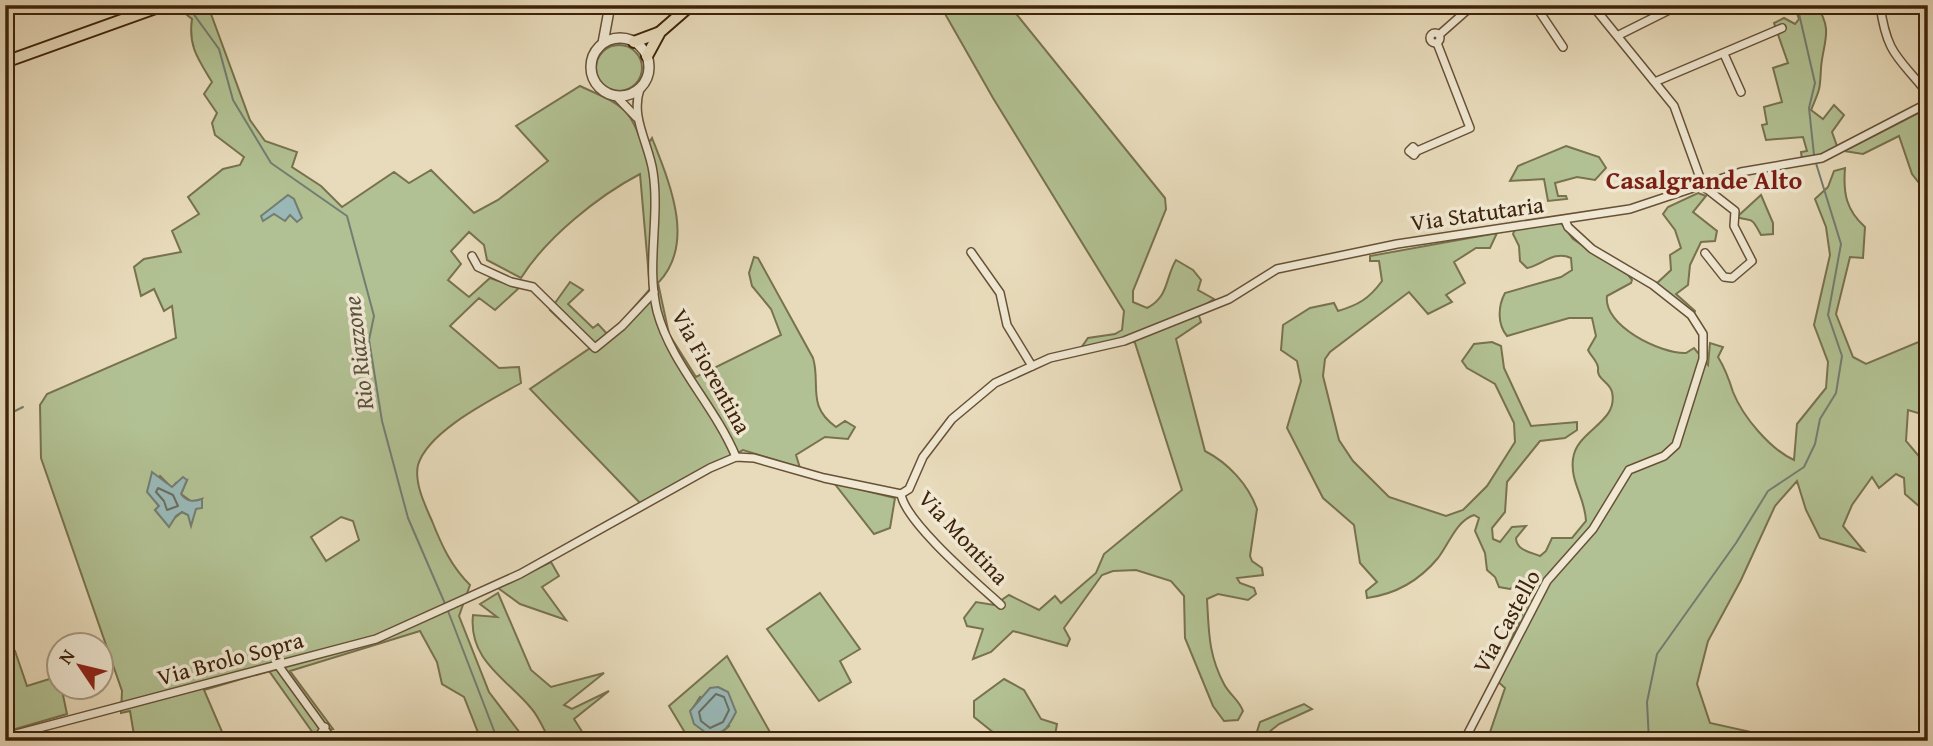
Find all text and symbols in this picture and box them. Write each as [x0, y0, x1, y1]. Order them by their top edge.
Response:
district label: Casalgrande Alto [1606, 160, 1802, 199]
street label: Via Statutaria [1408, 187, 1546, 239]
water label: Rio Riazzone [334, 294, 382, 413]
street label: Via Fiorentina [664, 303, 760, 439]
street label: Via Montina [911, 482, 1017, 592]
street label: Via Castello [1464, 563, 1548, 679]
street label: Via Brolo Sopra [153, 623, 307, 693]
north arrow [46, 630, 116, 700]
text: N [51, 643, 81, 669]

